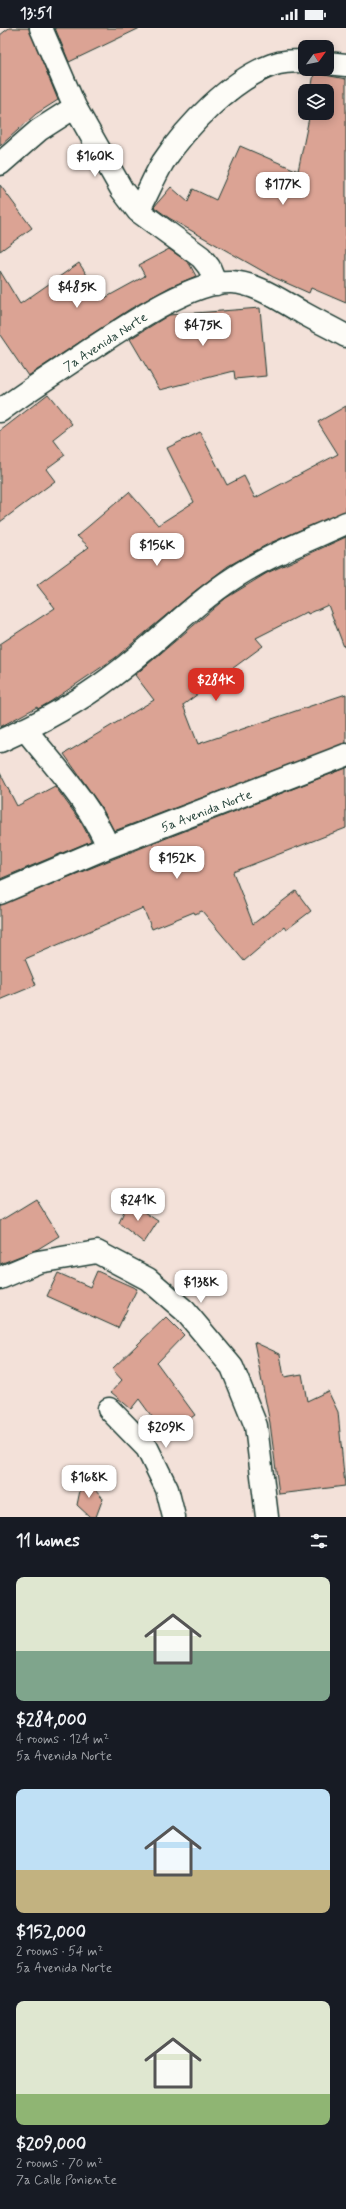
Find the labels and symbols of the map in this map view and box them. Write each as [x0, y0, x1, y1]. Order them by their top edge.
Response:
north arrow [298, 40, 334, 76]
pin: $160K [67, 144, 123, 178]
pin: $177K [255, 172, 311, 206]
pin: $485K [49, 275, 105, 309]
street label: 7a Avenida Norte [61, 309, 151, 376]
pin: $475K [175, 313, 231, 347]
pin: $156K [129, 533, 185, 567]
pin: $284K [188, 668, 244, 702]
street label: 5a Avenida Norte [159, 786, 254, 837]
pin: $152K [149, 846, 205, 880]
pin: $241K [110, 1188, 166, 1222]
pin: $138K [173, 1270, 229, 1304]
pin: $209K [138, 1415, 194, 1449]
pin: $168K [61, 1465, 117, 1499]

